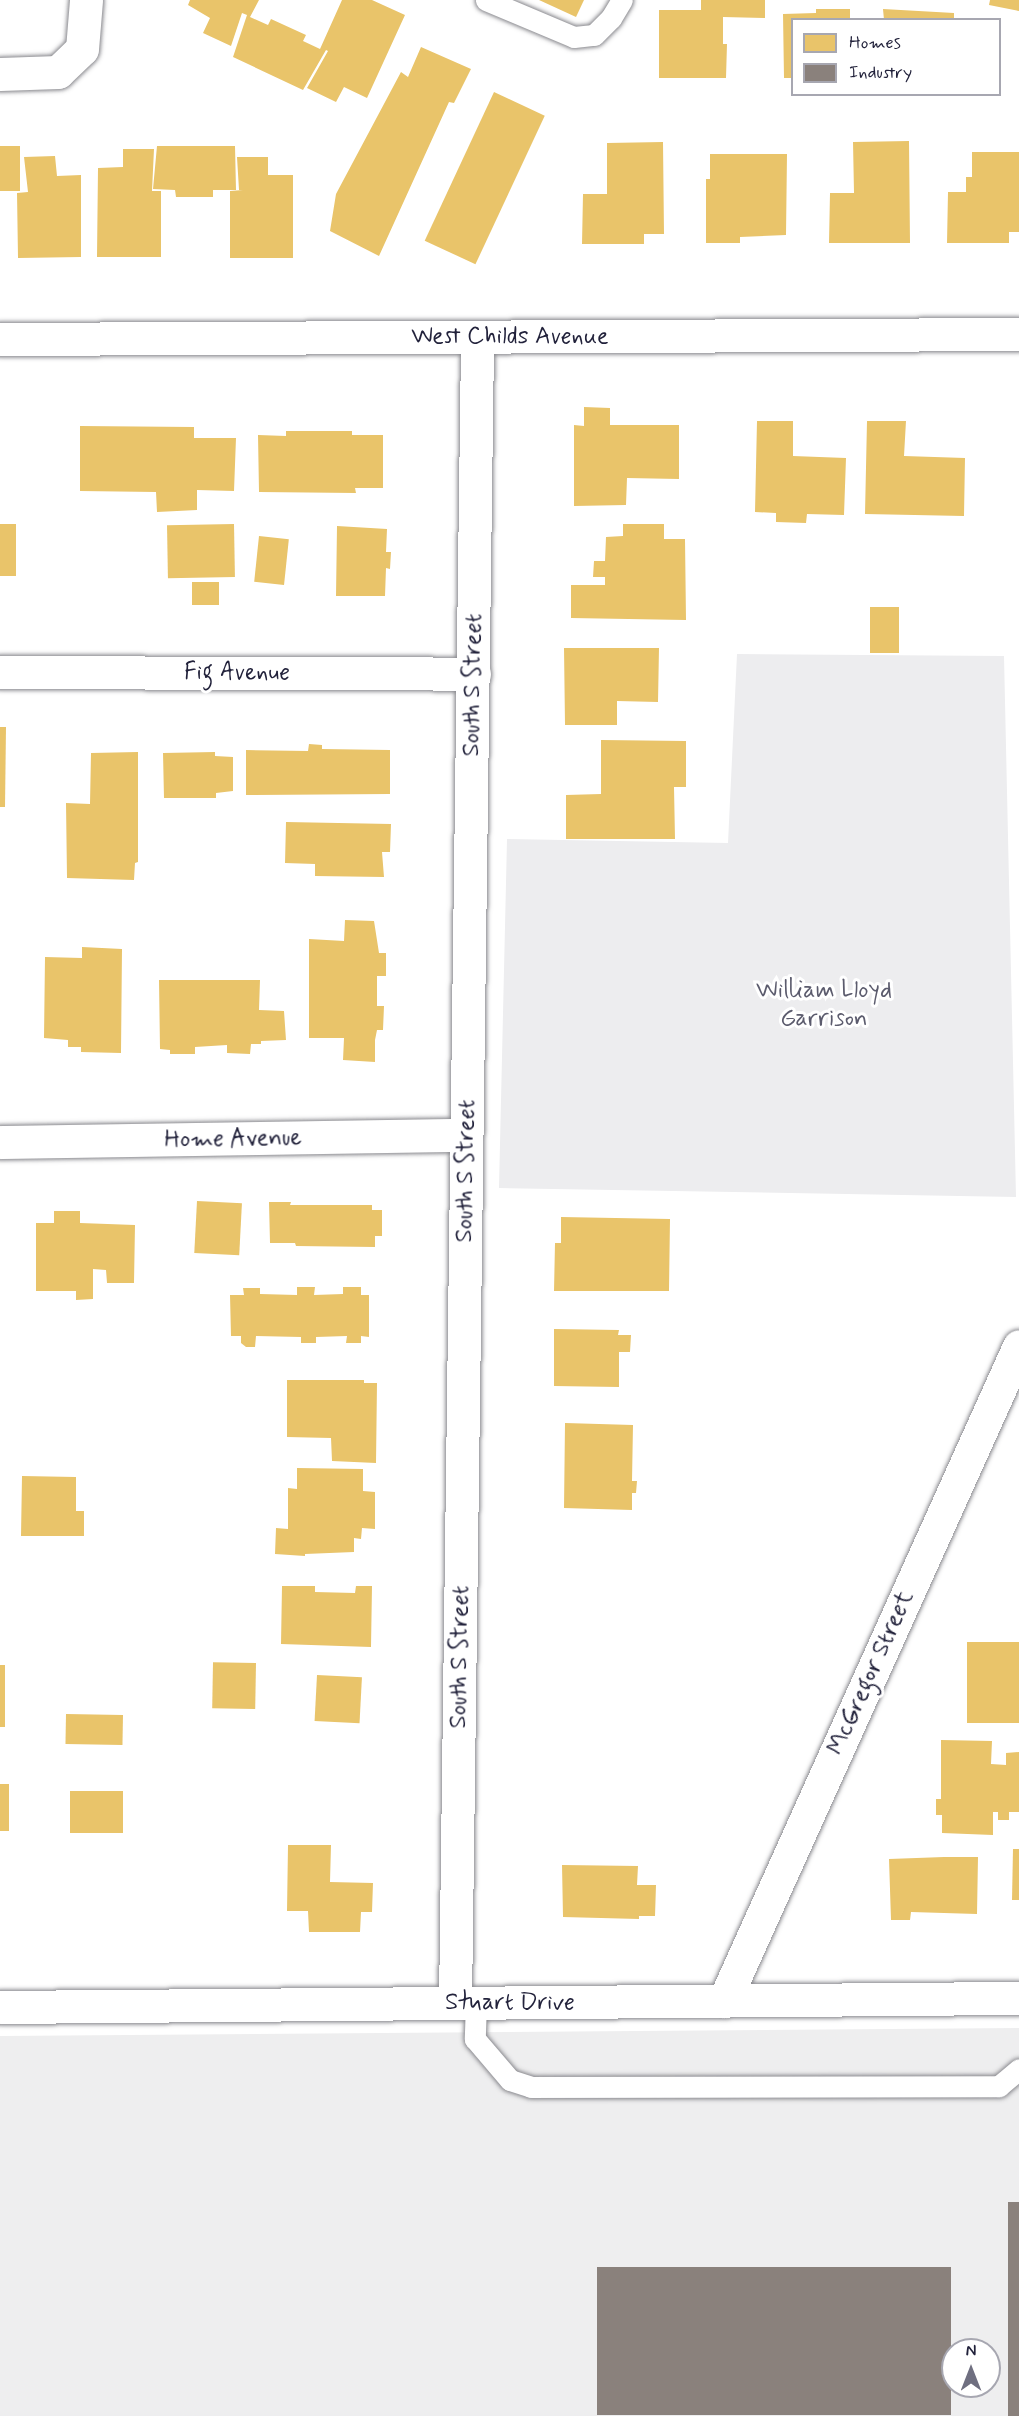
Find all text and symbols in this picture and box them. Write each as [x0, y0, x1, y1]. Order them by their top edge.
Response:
legend [791, 18, 1001, 96]
text: Homes [849, 31, 901, 55]
text: Industry [849, 61, 912, 85]
street label: West Childs Avenue [411, 323, 609, 351]
street label: South S Street [457, 611, 489, 759]
street label: Fig Avenue [182, 659, 292, 687]
park label: William Lloyd Garrison [755, 977, 893, 1033]
street label: South S Street [450, 1097, 482, 1245]
street label: Home Avenue [162, 1123, 304, 1155]
street label: South S Street [444, 1583, 476, 1731]
street label: McGregor Street [822, 1586, 920, 1760]
street label: Stuart Drive [446, 1989, 574, 2017]
north arrow [941, 2338, 1001, 2398]
text: N [966, 2341, 976, 2362]

